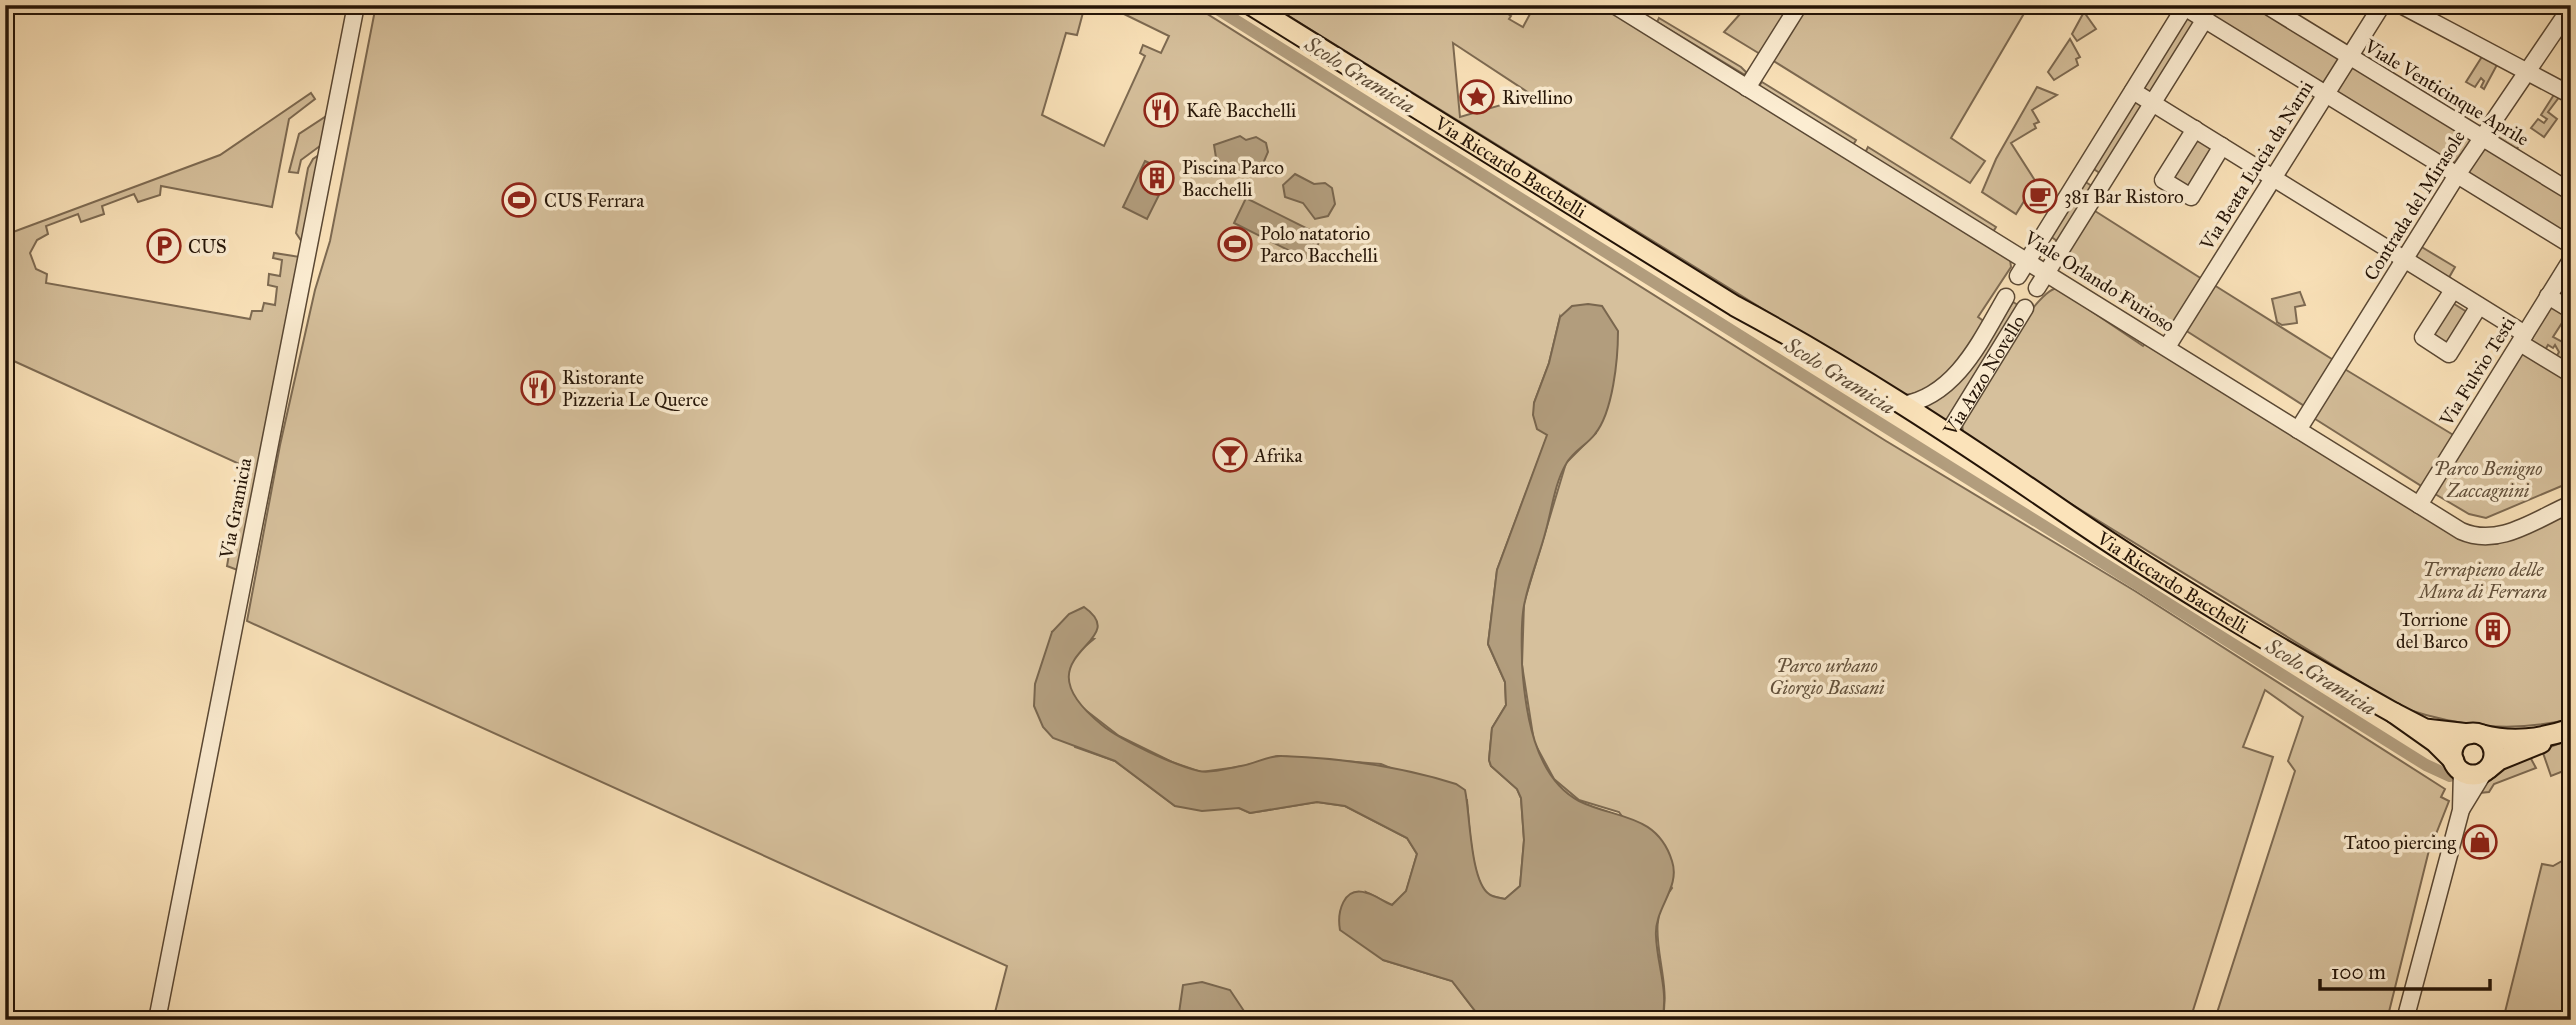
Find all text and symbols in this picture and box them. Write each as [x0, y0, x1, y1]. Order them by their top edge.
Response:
water label: Scolo Gramicia [1299, 30, 1420, 119]
street label: Viale Venticinque Aprile [2359, 34, 2533, 151]
street label: Via Beata Lucia da Narni [2194, 76, 2318, 255]
place icon: Rivellino [1458, 78, 1496, 116]
place label: Rivellino [1502, 86, 1573, 109]
restaurant icon: Kafè Bacchelli [1142, 91, 1180, 129]
place label: Kafè Bacchelli [1186, 99, 1296, 122]
street label: Via Riccardo Bacchelli [1430, 111, 1591, 223]
street label: Contrada del Mirasole [2359, 126, 2470, 285]
place label: Piscina Parco Bacchelli [1182, 156, 1284, 201]
building icon: Piscina Parco Bacchelli [1138, 159, 1176, 197]
cafe icon: 381 Bar Ristoro [2021, 177, 2059, 215]
sports icon: CUS Ferrara [500, 181, 538, 219]
place label: 381 Bar Ristoro [2064, 185, 2184, 208]
place label: CUS Ferrara [544, 189, 645, 212]
place label: Polo natatorio Parco Bacchelli [1260, 222, 1378, 267]
sports icon: Polo natatorio Parco Bacchelli [1216, 225, 1254, 263]
street label: Viale Orlando Furioso [2020, 225, 2179, 337]
parking icon: CUS [145, 227, 183, 265]
place label: CUS [188, 235, 227, 258]
street label: Via Azzo Novello [1938, 311, 2030, 441]
street label: Via Fulvio Testi [2434, 313, 2520, 431]
water label: Scolo Gramicia [1779, 331, 1900, 420]
place label: Ristorante Pizzeria Le Querce [562, 366, 709, 411]
restaurant icon: Ristorante Pizzeria Le Querce [519, 369, 557, 407]
bar icon: Afrika [1211, 436, 1249, 474]
place label: Afrika [1253, 444, 1303, 467]
street label: Via Gramicia [214, 455, 257, 561]
park label: Parco Benigno Zaccagnini [2434, 457, 2542, 502]
street label: Via Riccardo Bacchelli [2092, 526, 2253, 638]
park label: Terrapieno delle Mura di Ferrara [2417, 558, 2547, 603]
place label: Torrione del Barco [2396, 608, 2468, 653]
building icon: Torrione del Barco [2474, 611, 2512, 649]
water label: Scolo Gramicia [2260, 632, 2381, 721]
park label: Parco urbano Giorgio Bassani [1769, 654, 1885, 699]
shop icon: Tatoo piercing [2461, 823, 2499, 861]
place label: Tatoo piercing [2344, 831, 2456, 855]
scale bar [2320, 948, 2490, 992]
text: 100 m [2331, 959, 2386, 985]

